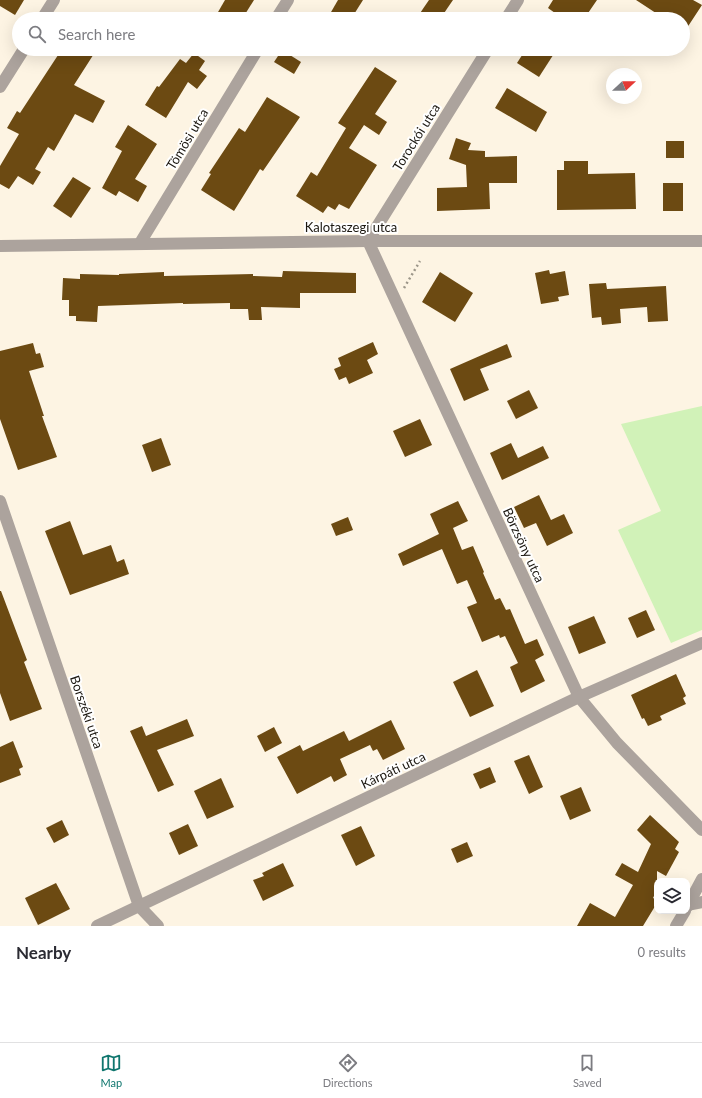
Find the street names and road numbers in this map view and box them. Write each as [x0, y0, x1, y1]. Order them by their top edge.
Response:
street label: Torockói utca [389, 100, 443, 174]
street label: Tömösi utca [163, 106, 211, 172]
street label: Kalotaszegi utca [305, 219, 397, 235]
street label: Börzsöny utca [500, 505, 548, 585]
street label: Borszéki utca [67, 673, 107, 751]
street label: Kárpáti utca [358, 748, 428, 792]

